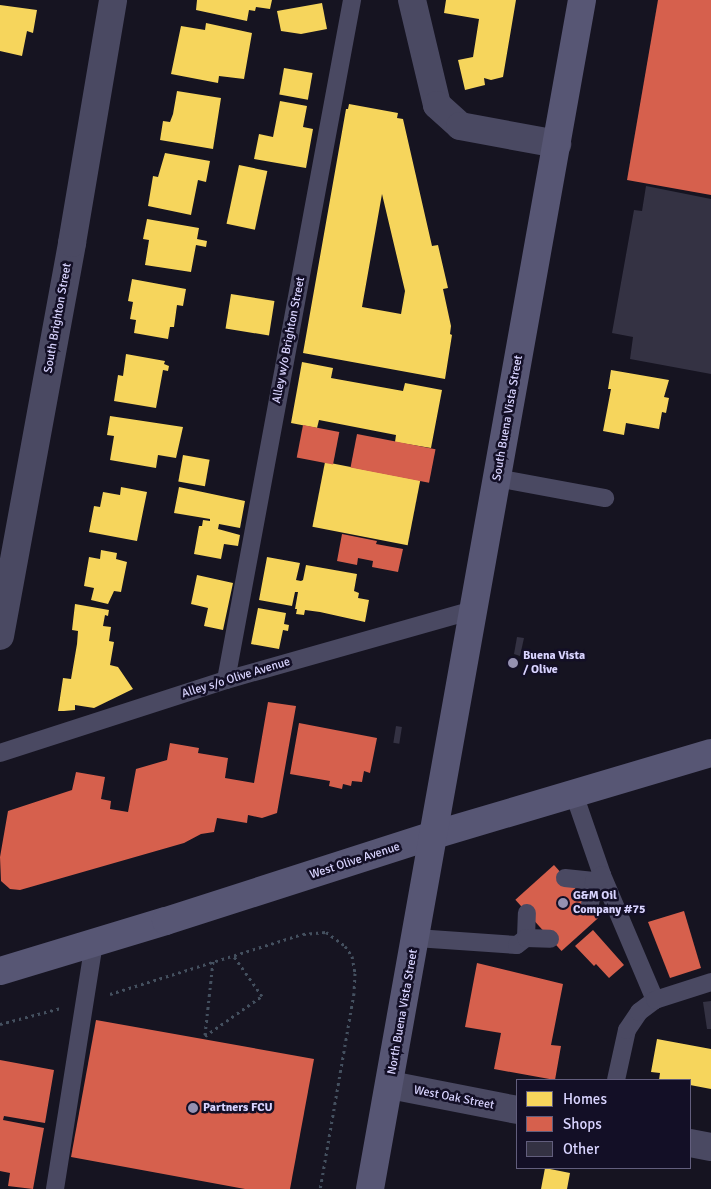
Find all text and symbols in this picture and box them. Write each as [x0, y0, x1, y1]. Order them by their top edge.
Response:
street label: South Brighton Street [41, 262, 75, 374]
street label: Alley w/o Brighton Street [270, 276, 308, 404]
street label: South Buena Vista Street [490, 354, 526, 482]
place label: Buena Vista / Olive [523, 649, 585, 677]
street label: Alley s/o Olive Avenue [180, 655, 292, 701]
marker: Buena Vista / Olive [507, 657, 519, 669]
street label: West Olive Avenue [308, 840, 402, 882]
place label: G&M Oil Company #75 [573, 889, 645, 917]
marker: G&M Oil Company #75 [557, 897, 569, 909]
street label: North Buena Vista Street [385, 948, 421, 1076]
legend [516, 1079, 691, 1169]
street label: West Oak Street [413, 1083, 495, 1113]
text: Homes [563, 1090, 607, 1108]
place label: Partners FCU [203, 1101, 273, 1115]
marker: Partners FCU [187, 1102, 199, 1114]
text: Shops [563, 1115, 602, 1133]
text: Other [563, 1140, 599, 1158]

